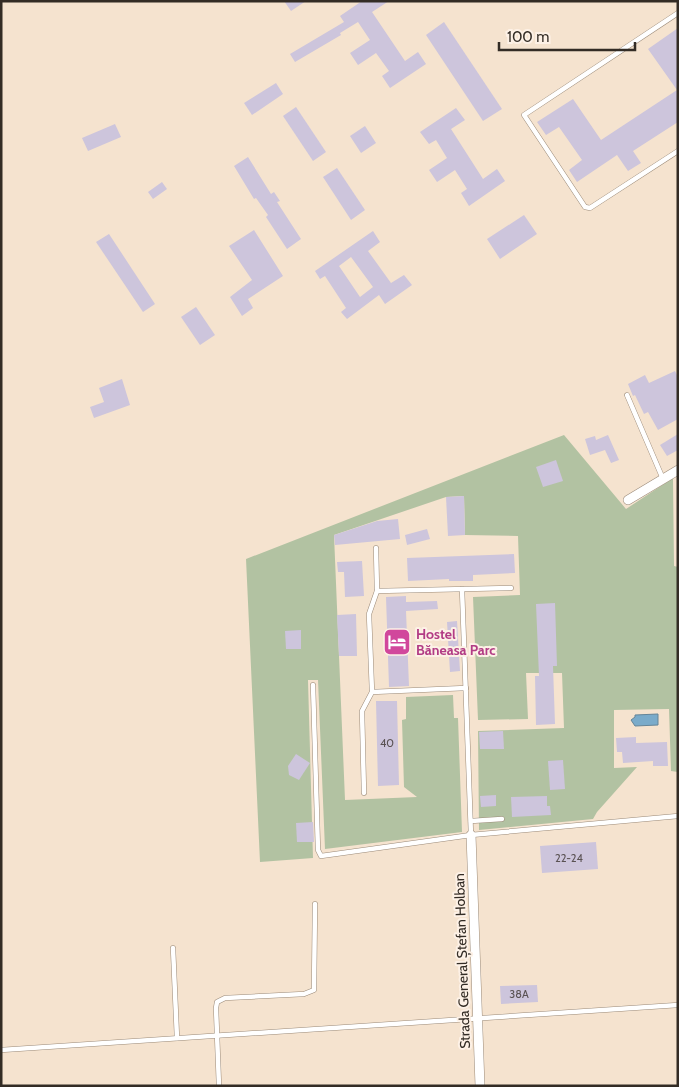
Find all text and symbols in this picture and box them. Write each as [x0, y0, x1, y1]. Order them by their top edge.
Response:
scale bar [499, 20, 635, 52]
text: 100 m [507, 28, 549, 46]
place label: Hostel Băneasa Parc [416, 625, 496, 659]
hotel icon: Hostel Băneasa Parc [382, 627, 412, 657]
house number: 40 [380, 736, 394, 750]
house number: 22-24 [555, 851, 584, 865]
street label: Strada General Ștefan Holban [450, 873, 474, 1049]
house number: 38A [509, 987, 529, 1001]

